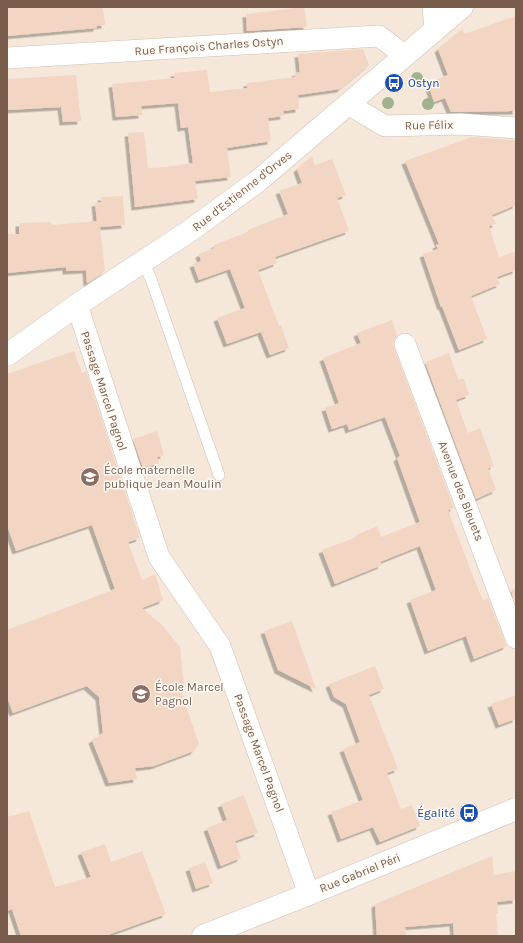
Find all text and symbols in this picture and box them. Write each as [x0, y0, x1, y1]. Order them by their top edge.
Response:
street label: Rue François Charles Ostyn [134, 34, 284, 58]
bus stop icon: Ostyn [383, 72, 405, 94]
place label: Ostyn [408, 76, 439, 90]
street label: Rue Félix [404, 118, 454, 132]
street label: Rue d'Estienne d'Orves [189, 148, 295, 234]
street label: Passage Marcel Pagnol [78, 329, 130, 453]
street label: Avenue des Bleuets [435, 439, 487, 543]
place label: École maternelle publique Jean Moulin [104, 462, 222, 491]
school or university icon: École maternelle publique Jean Moulin [79, 466, 101, 488]
place label: École Marcel Pagnol [155, 679, 224, 708]
school or university icon: École Marcel Pagnol [130, 683, 152, 705]
street label: Passage Marcel Pagnol [231, 692, 287, 814]
bus stop icon: Égalité [458, 802, 480, 824]
place label: Égalité [417, 805, 455, 820]
street label: Rue Gabriel Péri [317, 850, 403, 896]

